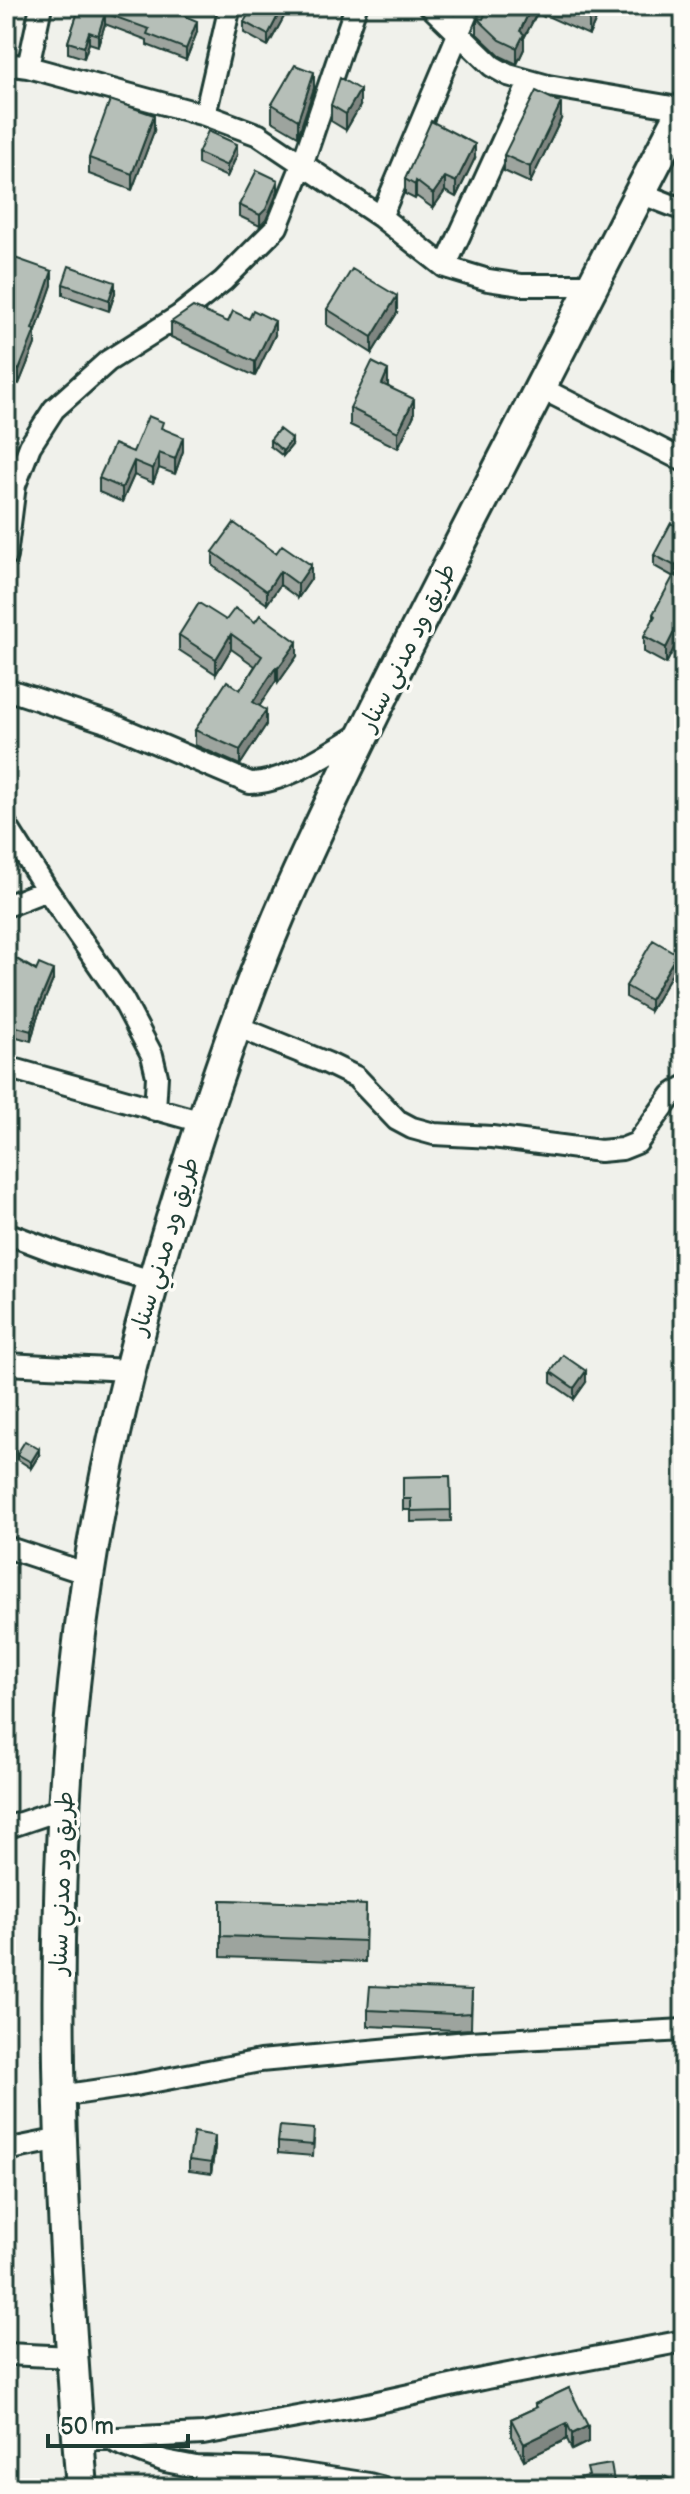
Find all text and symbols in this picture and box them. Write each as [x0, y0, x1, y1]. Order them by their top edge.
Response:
street label: طريق ود مدني سنار [352, 558, 468, 740]
street label: طريق ود مدني سنار [124, 1154, 212, 1342]
street label: طريق ود مدني سنار [44, 1790, 86, 1978]
scale bar [48, 2398, 188, 2448]
text: 50 m [60, 2412, 114, 2441]

